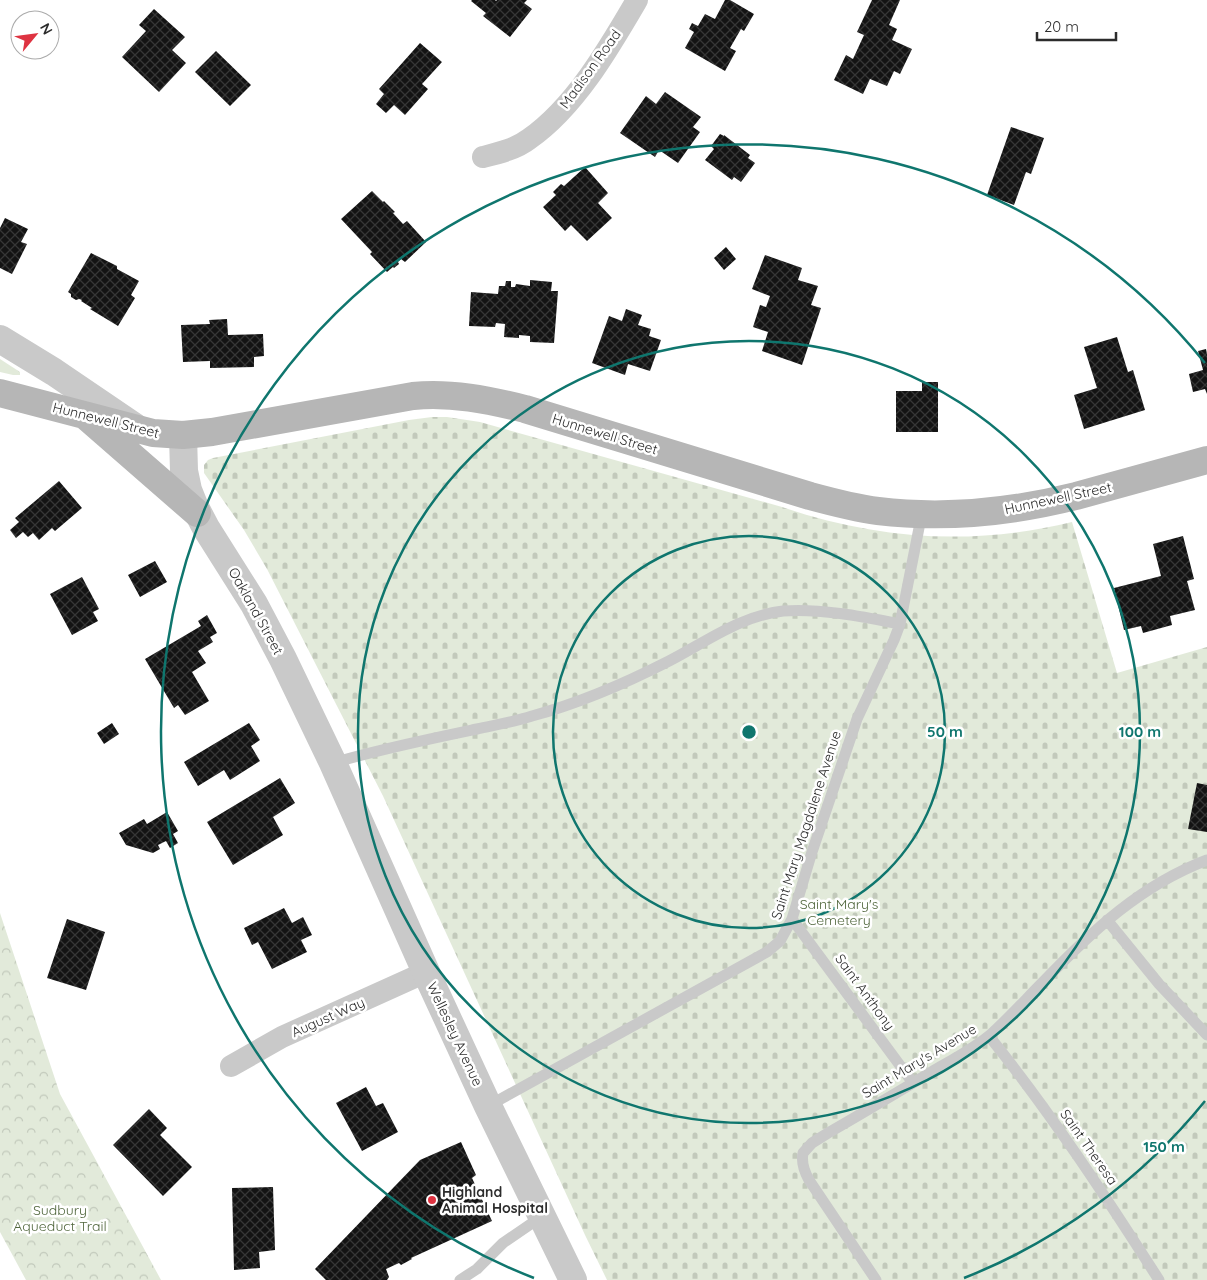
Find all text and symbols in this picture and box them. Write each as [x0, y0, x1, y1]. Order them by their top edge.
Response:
north arrow [10, 10, 60, 60]
scale bar [1037, 10, 1116, 42]
text: 20 m [1044, 17, 1079, 36]
text: N [36, 20, 57, 38]
street label: Madison Road [555, 26, 625, 112]
street label: Hunnewell Street [51, 398, 161, 442]
street label: Hunnewell Street [550, 409, 660, 459]
street label: Hunnewell Street [1003, 478, 1113, 518]
street label: Oakland Street [225, 564, 288, 658]
text: 50 m [927, 722, 963, 741]
text: 100 m [1119, 722, 1161, 741]
centre of rings [740, 723, 758, 741]
street label: Saint Mary Magdalene Avenue [767, 728, 845, 922]
park label: Saint Mary's Cemetery [800, 895, 878, 929]
street label: Saint Anthony [831, 950, 899, 1034]
street label: Wellesley Avenue [423, 979, 487, 1089]
street label: August Way [289, 993, 367, 1041]
street label: Saint Mary's Avenue [858, 1020, 980, 1102]
street label: Saint Theresa [1056, 1106, 1122, 1188]
text: 150 m [1143, 1137, 1185, 1156]
place label: Highland Animal Hospital [442, 1183, 548, 1217]
marker: Highland Animal Hospital [426, 1194, 438, 1206]
park label: Sudbury Aqueduct Trail [13, 1201, 107, 1235]

